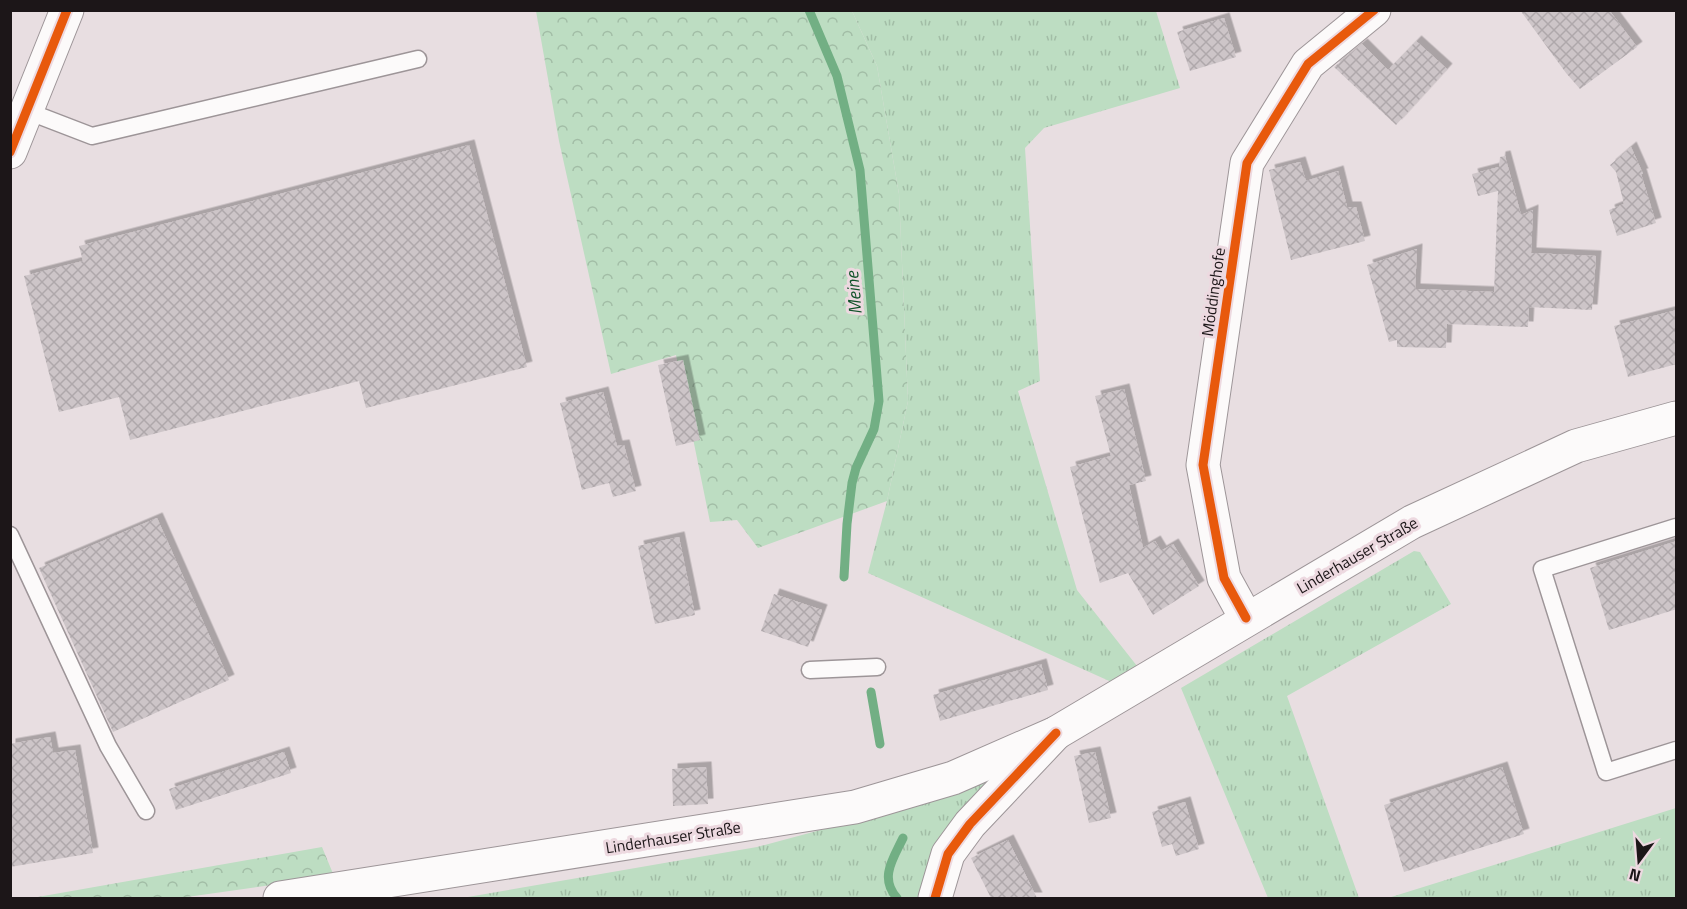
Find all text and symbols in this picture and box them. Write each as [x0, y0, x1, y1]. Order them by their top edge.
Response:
street label: Möddinghofe [1195, 246, 1231, 338]
water label: Meine [838, 269, 869, 316]
street label: Linderhauser Straße [1292, 510, 1422, 600]
street label: Linderhauser Straße [604, 814, 742, 860]
north arrow [1609, 831, 1669, 891]
text: N [1626, 862, 1644, 888]

